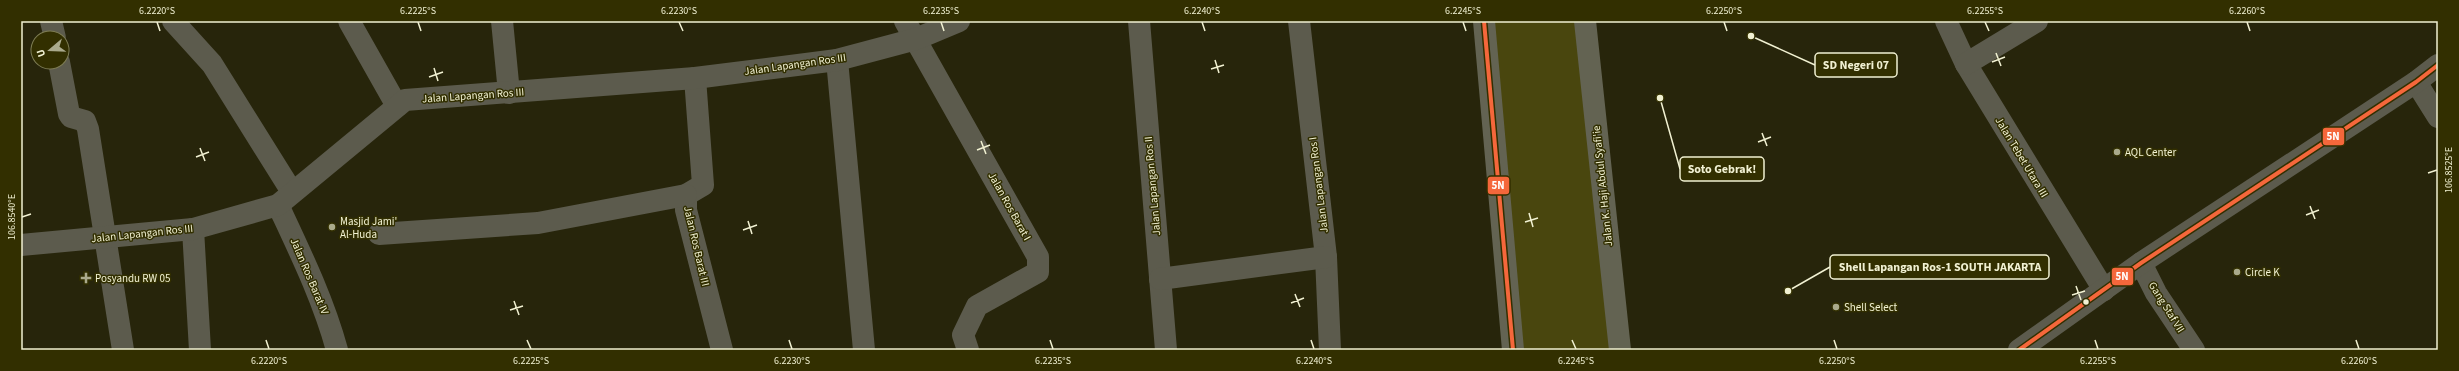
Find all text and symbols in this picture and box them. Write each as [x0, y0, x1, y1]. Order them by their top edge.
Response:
text: 6.2220°S [139, 4, 175, 18]
text: 6.2225°S [400, 4, 436, 18]
text: 6.2230°S [661, 4, 697, 18]
text: 6.2235°S [923, 4, 959, 18]
text: 6.2240°S [1184, 4, 1220, 18]
text: 6.2245°S [1445, 4, 1481, 18]
text: 6.2250°S [1706, 4, 1742, 18]
text: 6.2255°S [1967, 4, 2003, 18]
text: 6.2260°S [2229, 4, 2265, 18]
north arrow [30, 30, 70, 70]
text: U [33, 47, 49, 59]
street label: Jalan Lapangan Ros III [743, 50, 847, 79]
callout: SD Negeri 07 [1815, 53, 1897, 77]
text: SD Negeri 07 [1823, 57, 1889, 74]
street label: Jalan Lapangan Ros III [421, 84, 525, 107]
street label: Jalan Tebet Utara III [1992, 114, 2052, 200]
street label: Jalan K. Haji Abdul Syafi'ie [1589, 124, 1616, 247]
line badge: 5N [2322, 127, 2345, 146]
text: 5N [2326, 129, 2340, 144]
street label: Jalan Lapangan Ros II [1141, 136, 1164, 236]
street label: Jalan Lapangan Ros I [1305, 136, 1332, 234]
place label: AQL Center [2125, 145, 2176, 160]
marker: AQL Center [2112, 147, 2122, 157]
text: 106.8525°E [2442, 147, 2456, 193]
callout: Soto Gebrak! [1680, 157, 1764, 181]
text: Soto Gebrak! [1688, 161, 1756, 178]
street label: Jalan Ros Barat I [985, 169, 1035, 243]
line badge: 5N [1487, 176, 1510, 195]
text: 5N [1491, 178, 1505, 193]
text: 106.8540°E [5, 194, 19, 240]
street label: Jalan Ros Barat III [680, 205, 713, 288]
place label: Masjid Jami' Al-Huda [340, 214, 397, 242]
street label: Jalan Lapangan Ros III [90, 221, 194, 246]
marker: Masjid Jami' Al-Huda [327, 222, 337, 232]
street label: Jalan Ros Barat IV [287, 236, 333, 317]
callout: Shell Lapangan Ros-1 SOUTH JAKARTA [1830, 255, 2049, 279]
text: Shell Lapangan Ros-1 SOUTH JAKARTA [1839, 259, 2041, 276]
place label: Circle K [2245, 265, 2280, 280]
line badge: 5N [2111, 267, 2134, 286]
marker: Circle K [2232, 267, 2242, 277]
text: 5N [2115, 269, 2129, 284]
place label: Posyandu RW 05 [95, 271, 170, 286]
marker: Posyandu RW 05 [80, 272, 92, 284]
street label: Gang Staf VII [2145, 279, 2188, 336]
unlabelled marker [2081, 297, 2091, 307]
place label: Shell Select [1844, 300, 1898, 315]
marker: Shell Select [1831, 302, 1841, 312]
text: 6.2220°S [251, 354, 287, 368]
text: 6.2225°S [513, 354, 549, 368]
text: 6.2230°S [774, 354, 810, 368]
text: 6.2235°S [1035, 354, 1071, 368]
text: 6.2240°S [1296, 354, 1332, 368]
text: 6.2245°S [1558, 354, 1594, 368]
text: 6.2250°S [1819, 354, 1855, 368]
text: 6.2255°S [2080, 354, 2116, 368]
text: 6.2260°S [2341, 354, 2377, 368]

